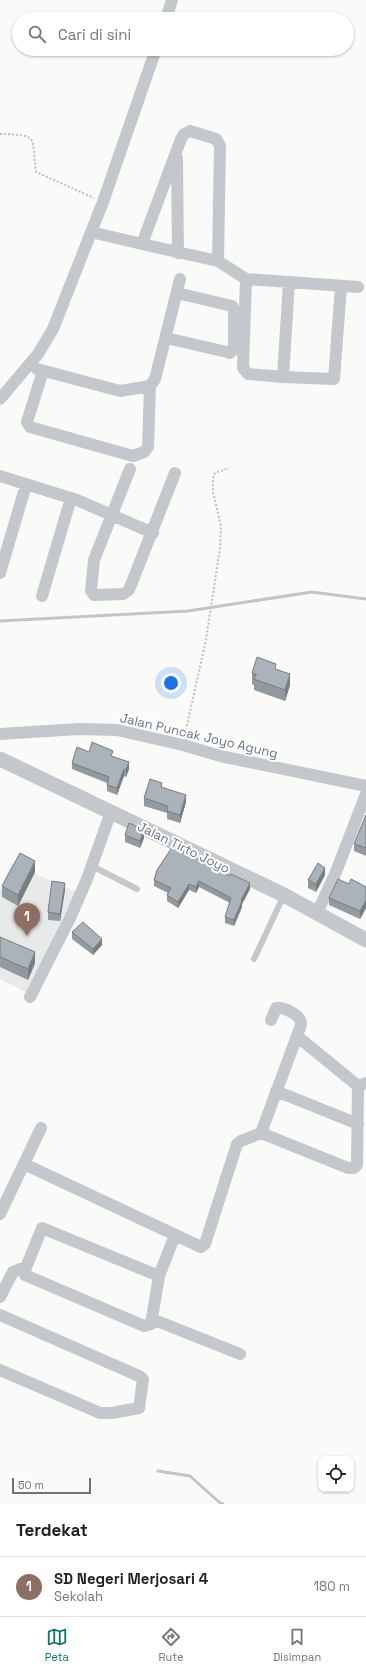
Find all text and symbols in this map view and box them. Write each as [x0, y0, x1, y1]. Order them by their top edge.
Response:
search box [12, 12, 354, 56]
icon: search [26, 23, 48, 45]
text: Cari di sini [58, 25, 131, 44]
your location [161, 673, 181, 693]
street label: Jalan Puncak Joyo Agung [118, 709, 279, 762]
street label: Jalan Tirto Joyo [135, 818, 233, 877]
pin: 1 [14, 903, 40, 936]
map controls [318, 1456, 354, 1492]
button: locate [318, 1456, 354, 1492]
scale bar [12, 1476, 91, 1495]
text: 50 m [18, 1478, 44, 1492]
text: Terdekat [16, 1519, 88, 1541]
text: SD Negeri Merjosari 4 [54, 1569, 208, 1588]
text: 1 [26, 1578, 32, 1595]
text: 180 m [314, 1578, 350, 1595]
text: Sekolah [54, 1588, 103, 1605]
tab: Peta [45, 1626, 69, 1664]
tab: Rute [158, 1626, 184, 1664]
tab: Disimpan [273, 1626, 321, 1664]

